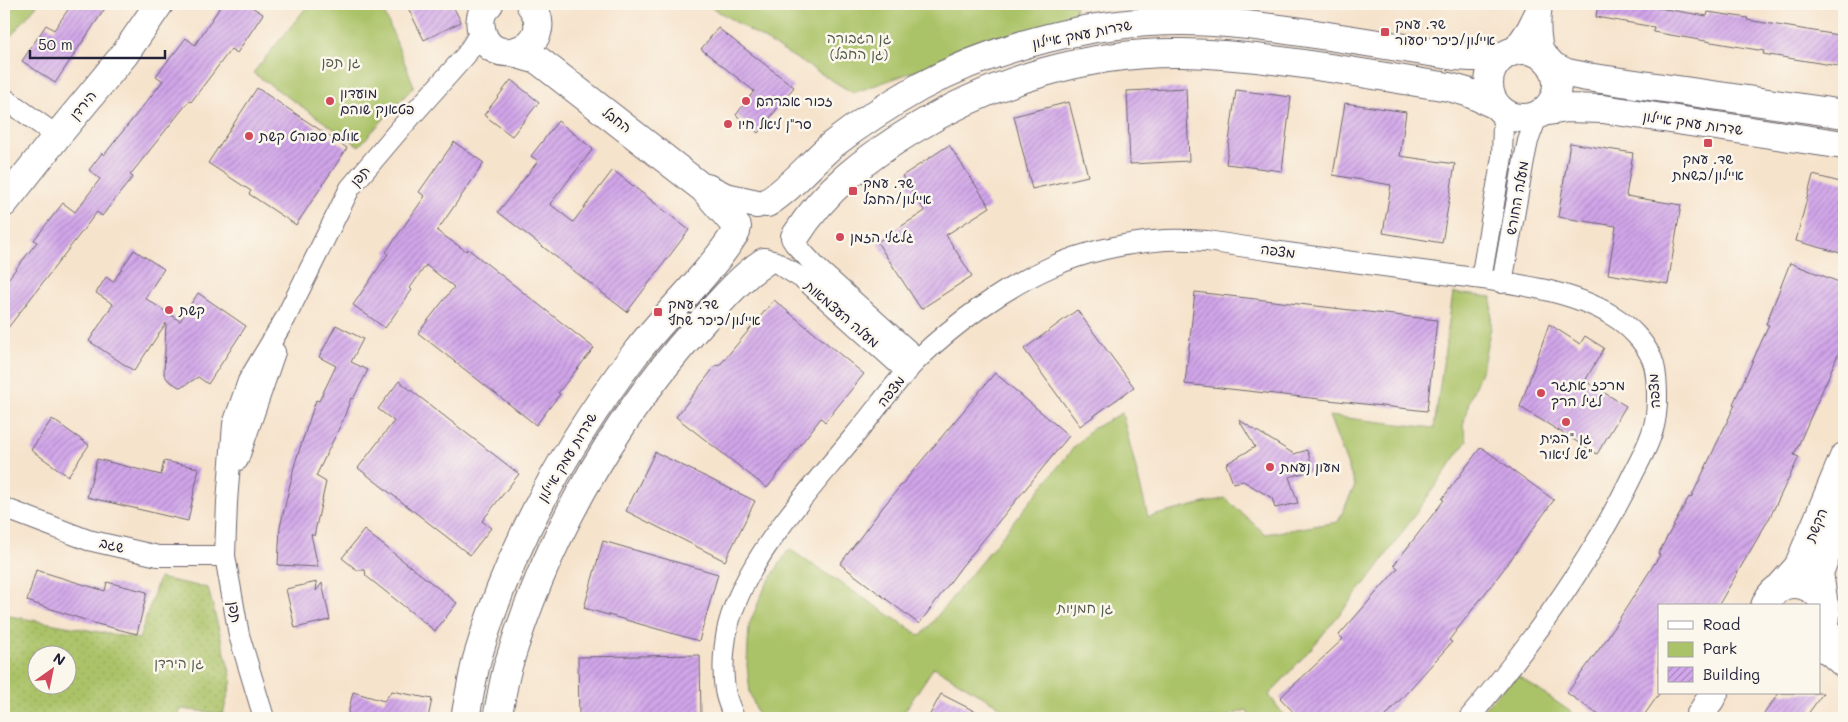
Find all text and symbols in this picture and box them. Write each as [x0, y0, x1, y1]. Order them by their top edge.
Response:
street label: שדרות עמק איילון [1030, 14, 1134, 52]
place label: שד. עמק איילון/כיכר יסעור [1395, 14, 1495, 49]
marker: שד. עמק איילון/כיכר יסעור [1379, 26, 1391, 38]
scale bar [30, 28, 165, 60]
park label: גן הגבורה (גן החבל) [827, 28, 892, 63]
text: 50 m [38, 34, 73, 54]
park label: גן תפן [322, 52, 361, 71]
place label: מועדון פטאנק שוהם [340, 83, 415, 118]
street label: הירדן [65, 86, 100, 123]
place label: זכור אברהם [756, 91, 833, 110]
marker: מועדון פטאנק שוהם [324, 95, 336, 107]
marker: זכור אברהם [740, 95, 752, 107]
street label: החבל [599, 102, 636, 137]
street label: שדרות עמק איילון [1642, 106, 1745, 139]
place label: סר"ן ליאל חיו [738, 114, 812, 133]
marker: סר"ן ליאל חיו [722, 118, 734, 130]
place label: אולם ספורט קשת [258, 126, 359, 145]
marker: אולם ספורט קשת [243, 130, 255, 142]
marker: שד. עמק איילון/בשמת [1702, 137, 1714, 149]
place label: שד. עמק איילון/בשמת [1671, 149, 1744, 184]
street label: מעלה החורש [1501, 159, 1532, 236]
street label: תפן [345, 161, 374, 190]
place label: שד. עמק איילון/החבל [863, 173, 932, 208]
marker: שד. עמק איילון/החבל [847, 185, 859, 197]
place label: גלגלי הזמן [850, 227, 914, 246]
marker: גלגלי הזמן [834, 231, 846, 243]
street label: מצפה [1260, 239, 1297, 262]
street label: מעלה העצמאות [800, 275, 884, 351]
place label: שד. עמק איילון/כיכר שחף [668, 294, 761, 329]
place label: קשת [178, 300, 205, 319]
marker: קשת [163, 304, 175, 316]
marker: שד. עמק איילון/כיכר שחף [652, 306, 664, 318]
street label: מצפה [872, 371, 909, 410]
street label: מצפה [1643, 373, 1664, 409]
place label: מרכז אתגר לגיל הרך [1551, 375, 1625, 410]
marker: מרכז אתגר לגיל הרך [1535, 387, 1547, 399]
street label: שדרות עמק איילון [532, 408, 601, 505]
marker: גן "הבית של ליאור" [1560, 416, 1572, 428]
place label: גן "הבית של ליאור" [1539, 428, 1593, 463]
place label: מעון נעמת [1279, 457, 1340, 476]
marker: מעון נעמת [1264, 461, 1276, 473]
street label: הקשת [1800, 505, 1831, 546]
street label: שגב [98, 532, 126, 557]
park label: גן חמניות [1056, 598, 1114, 617]
street label: תפן [224, 600, 247, 624]
legend [1658, 604, 1820, 694]
text: Road [1703, 614, 1740, 634]
text: Park [1703, 638, 1737, 658]
north arrow [28, 644, 78, 694]
text: N [50, 648, 69, 670]
park label: גן הירדן [154, 653, 204, 672]
text: Building [1703, 664, 1760, 684]

